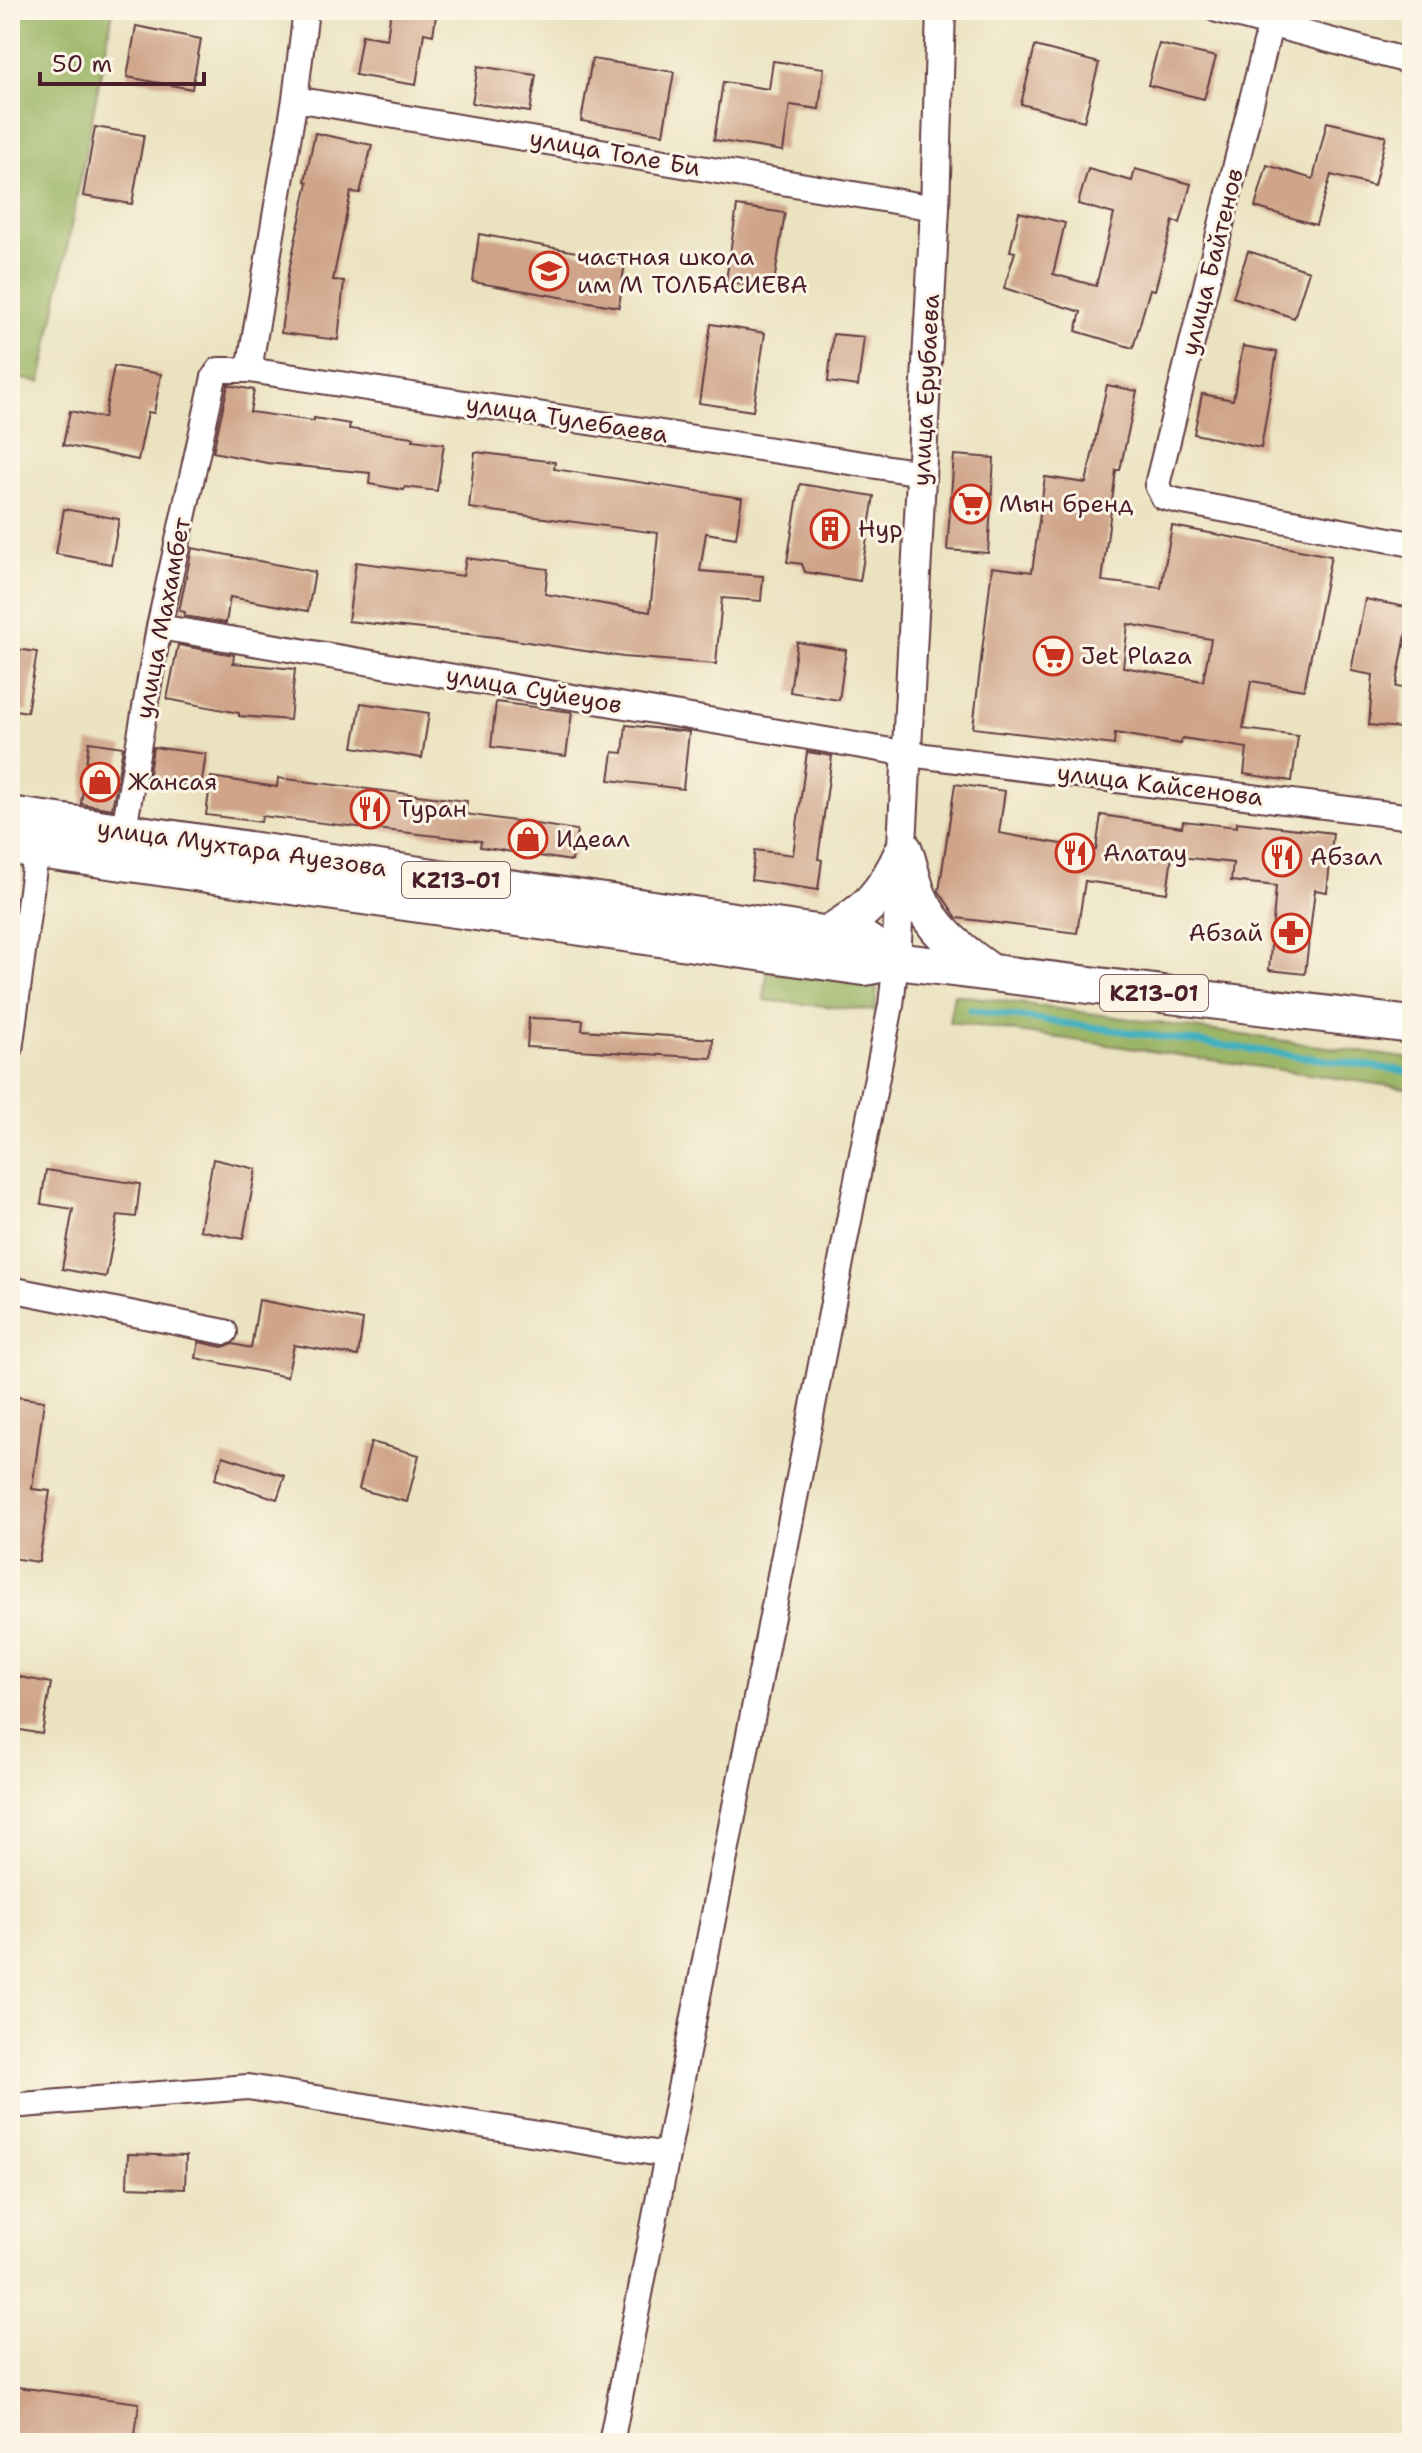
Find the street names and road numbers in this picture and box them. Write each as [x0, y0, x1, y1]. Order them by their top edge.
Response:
street label: улица Толе Би [527, 122, 703, 184]
street label: улица Байтенов [1173, 165, 1251, 359]
street label: улица Ерубаева [905, 293, 947, 487]
street label: улица Тулебаева [464, 387, 670, 451]
street label: улица Махамбет [128, 514, 198, 721]
street label: улица Суйеуов [444, 659, 624, 721]
street label: улица Кайсенова [1055, 756, 1265, 814]
street label: улица Мухтара Ауезова [95, 812, 389, 884]
road number: KZ13-01 [402, 862, 510, 898]
road number: KZ13-01 [1100, 975, 1208, 1011]

